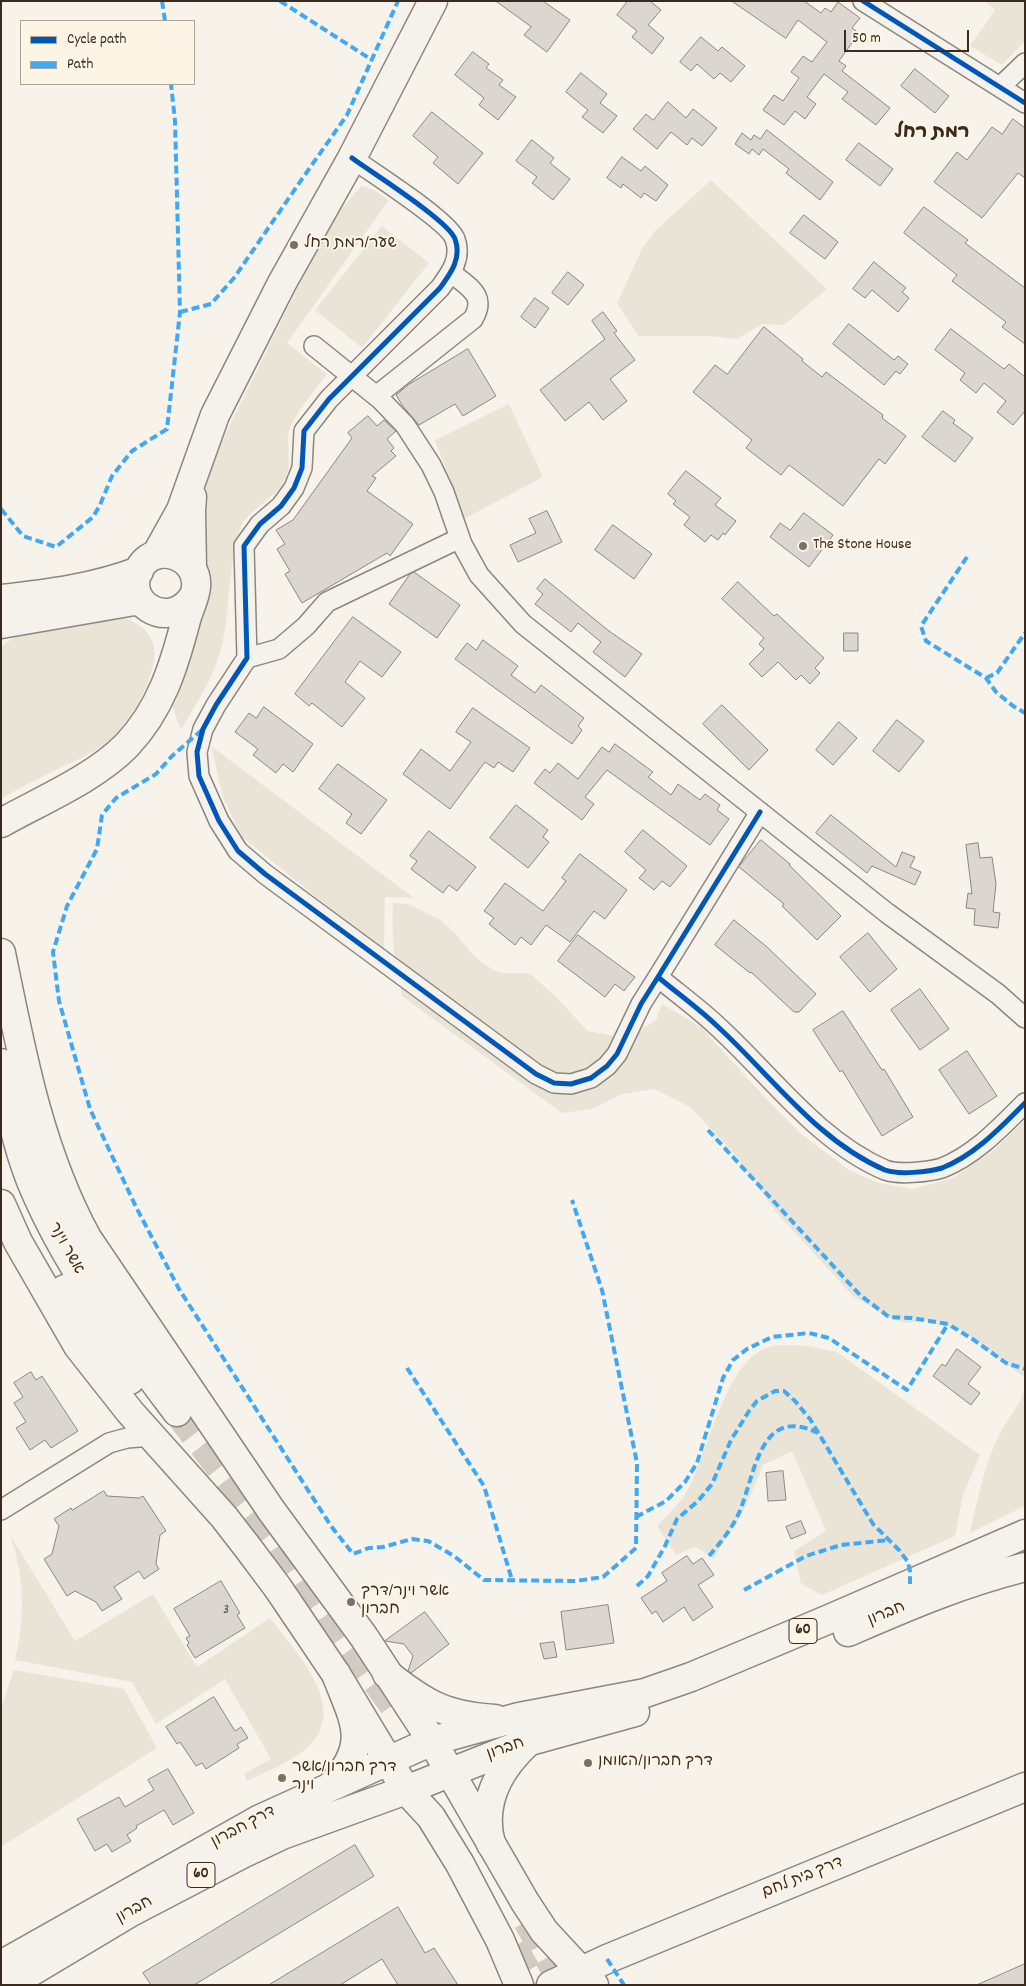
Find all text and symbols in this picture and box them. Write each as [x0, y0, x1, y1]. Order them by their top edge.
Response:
legend [20, 20, 195, 85]
scale bar [846, 20, 971, 52]
text: 50 m [852, 28, 881, 50]
text: Cycle path [67, 29, 126, 51]
text: Path [67, 54, 93, 76]
district label: רמת רחל [894, 123, 970, 145]
place label: שער/רמת רחל [304, 235, 397, 255]
marker: שער/רמת רחל [288, 239, 300, 251]
place label: The Stone House [813, 536, 912, 556]
marker: The Stone House [797, 540, 809, 552]
street label: אשר וינר [43, 1220, 87, 1278]
place label: אשר וינר/דרך חברון [361, 1583, 449, 1621]
marker: אשר וינר/דרך חברון [345, 1596, 357, 1608]
street label: חברון [865, 1599, 909, 1631]
house number: 3 [223, 1603, 229, 1619]
road number: 60 [789, 1618, 817, 1644]
street label: חברון [485, 1734, 527, 1766]
place label: דרך חברון/האומן [598, 1753, 713, 1773]
marker: דרך חברון/האומן [582, 1757, 594, 1769]
place label: דרך חברון/אשר וינר [292, 1759, 396, 1797]
marker: דרך חברון/אשר וינר [276, 1772, 288, 1784]
street label: דרך חברון [209, 1803, 279, 1853]
street label: דרך בית לחם [760, 1854, 846, 1904]
road number: 60 [187, 1862, 215, 1888]
street label: חברון [113, 1893, 157, 1929]

